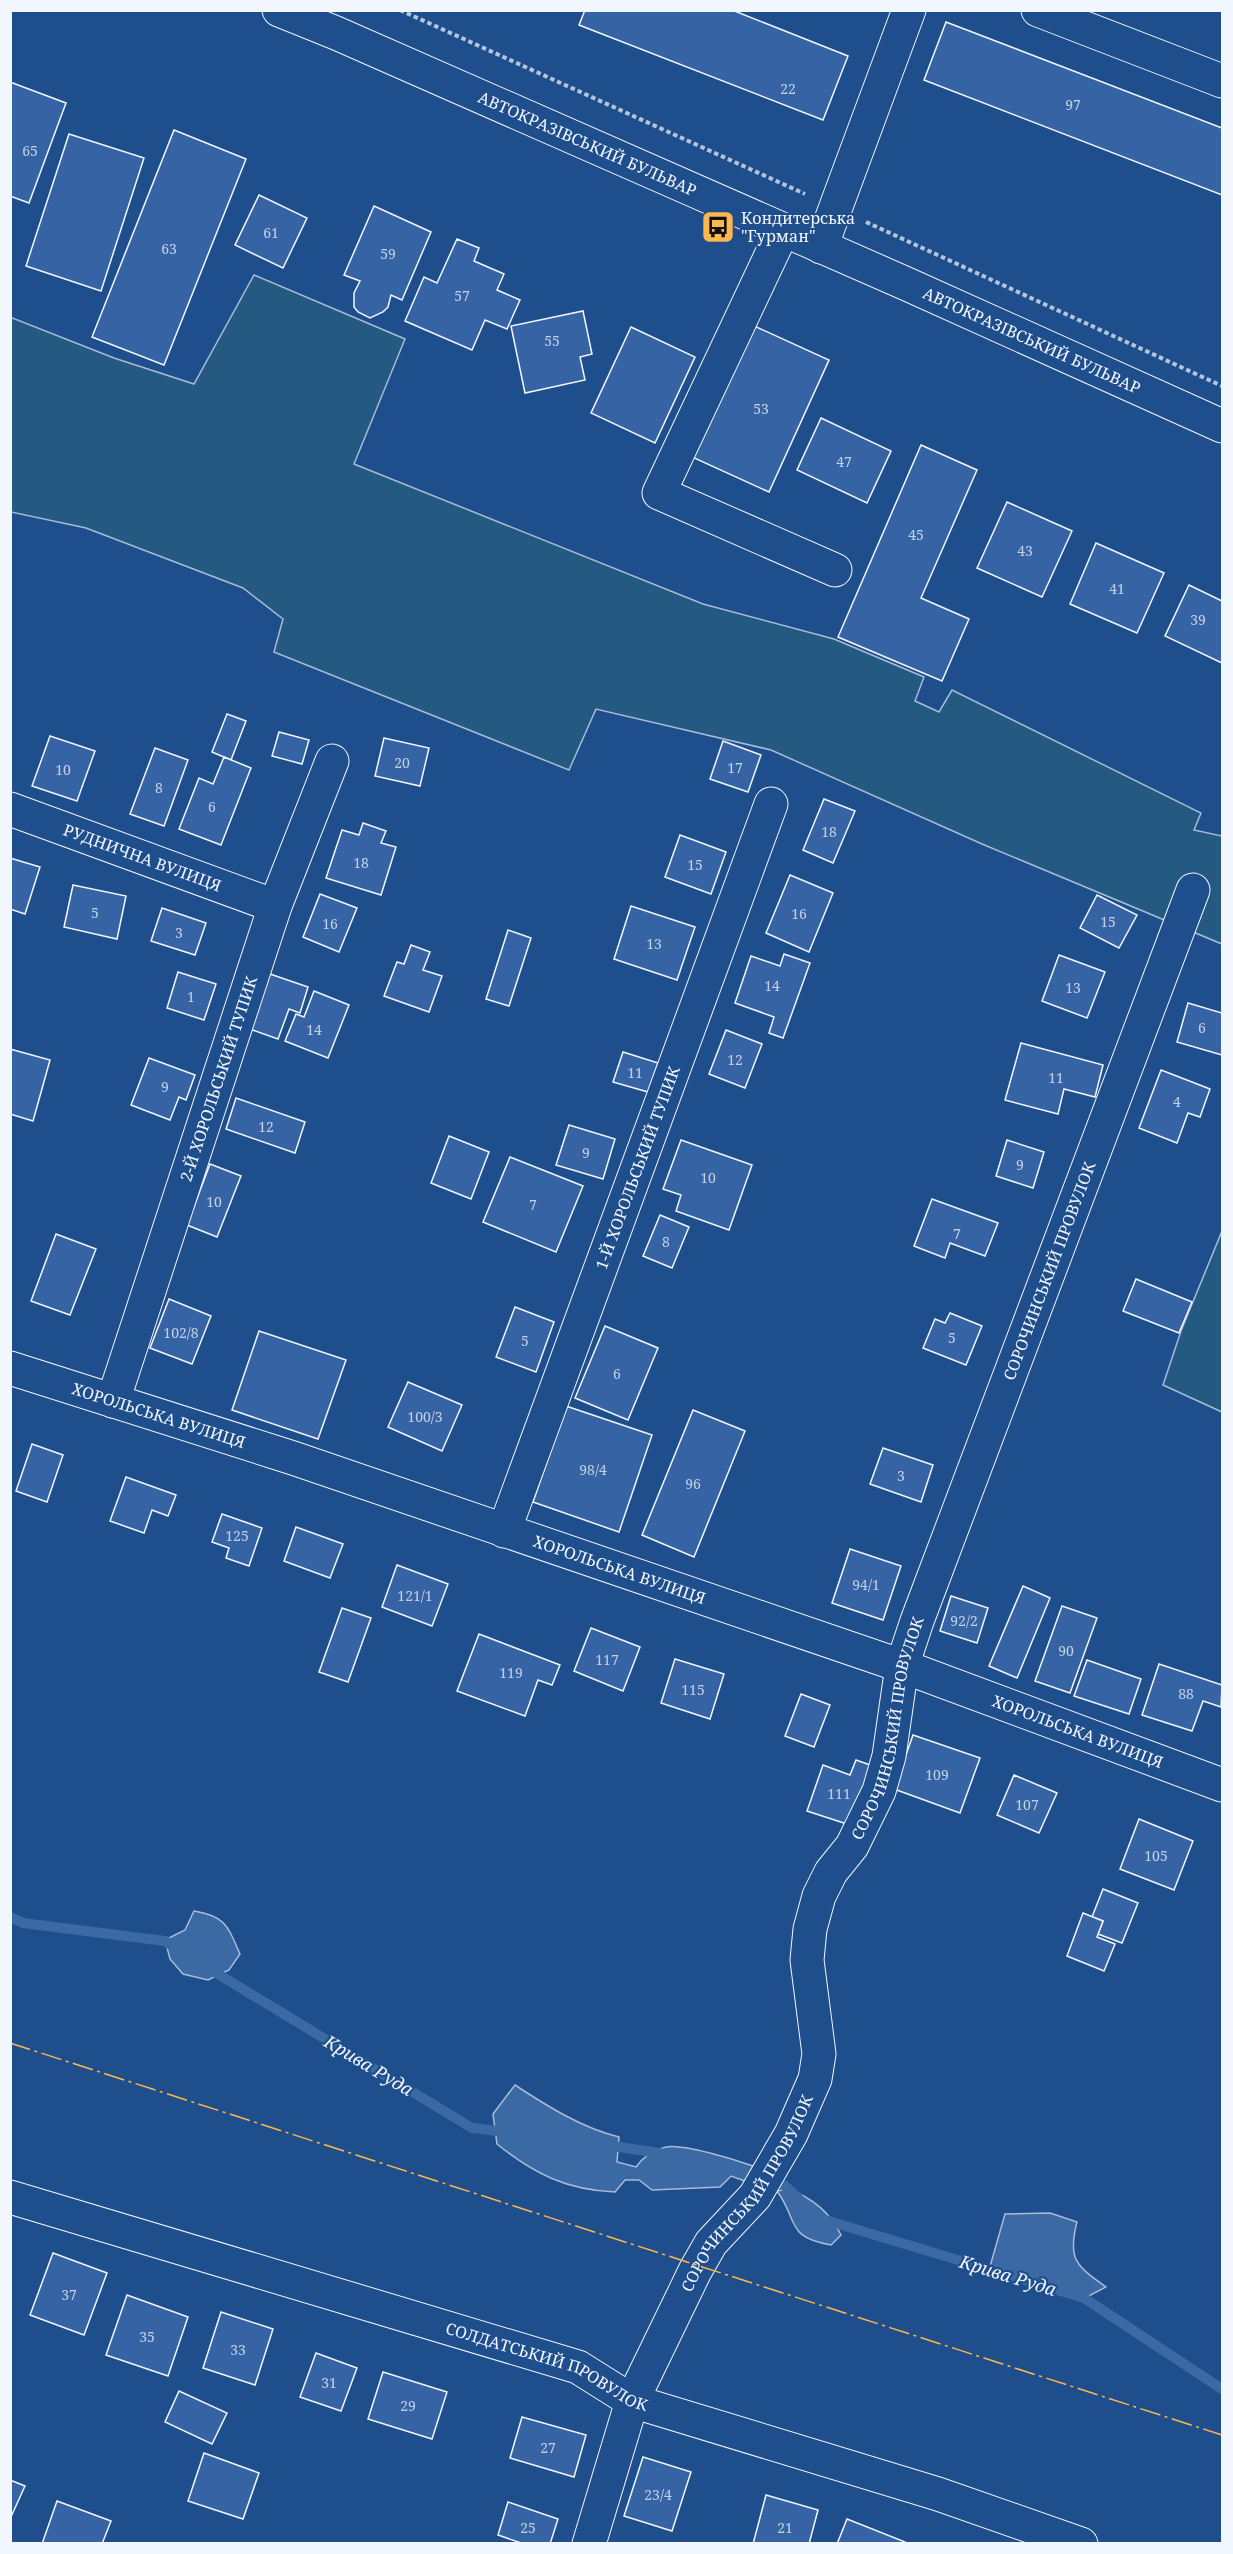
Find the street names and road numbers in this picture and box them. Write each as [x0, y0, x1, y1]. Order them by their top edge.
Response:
street label: АВТОКРАЗІВСЬКИЙ БУЛЬВАР [475, 86, 700, 201]
street label: АВТОКРАЗІВСЬКИЙ БУЛЬВАР [919, 282, 1144, 399]
street label: РУДНИЧНА ВУЛИЦЯ [60, 818, 224, 896]
street label: 2-Й ХОРОЛЬСЬКИЙ ТУПИК [175, 973, 263, 1184]
street label: 1-Й ХОРОЛЬСЬКИЙ ТУПИК [590, 1062, 685, 1272]
street label: СОРОЧИНСЬКИЙ ПРОВУЛОК [998, 1158, 1101, 1383]
street label: ХОРОЛЬСЬКА ВУЛИЦЯ [69, 1377, 248, 1453]
street label: ХОРОЛЬСЬКА ВУЛИЦЯ [530, 1530, 709, 1609]
street label: СОРОЧИНСЬКИЙ ПРОВУЛОК [846, 1613, 929, 1843]
street label: ХОРОЛЬСЬКА ВУЛИЦЯ [989, 1690, 1166, 1773]
street label: СОРОЧИНСЬКИЙ ПРОВУЛОК [676, 2091, 818, 2295]
street label: СОЛДАТСЬКИЙ ПРОВУЛОК [443, 2317, 651, 2416]

